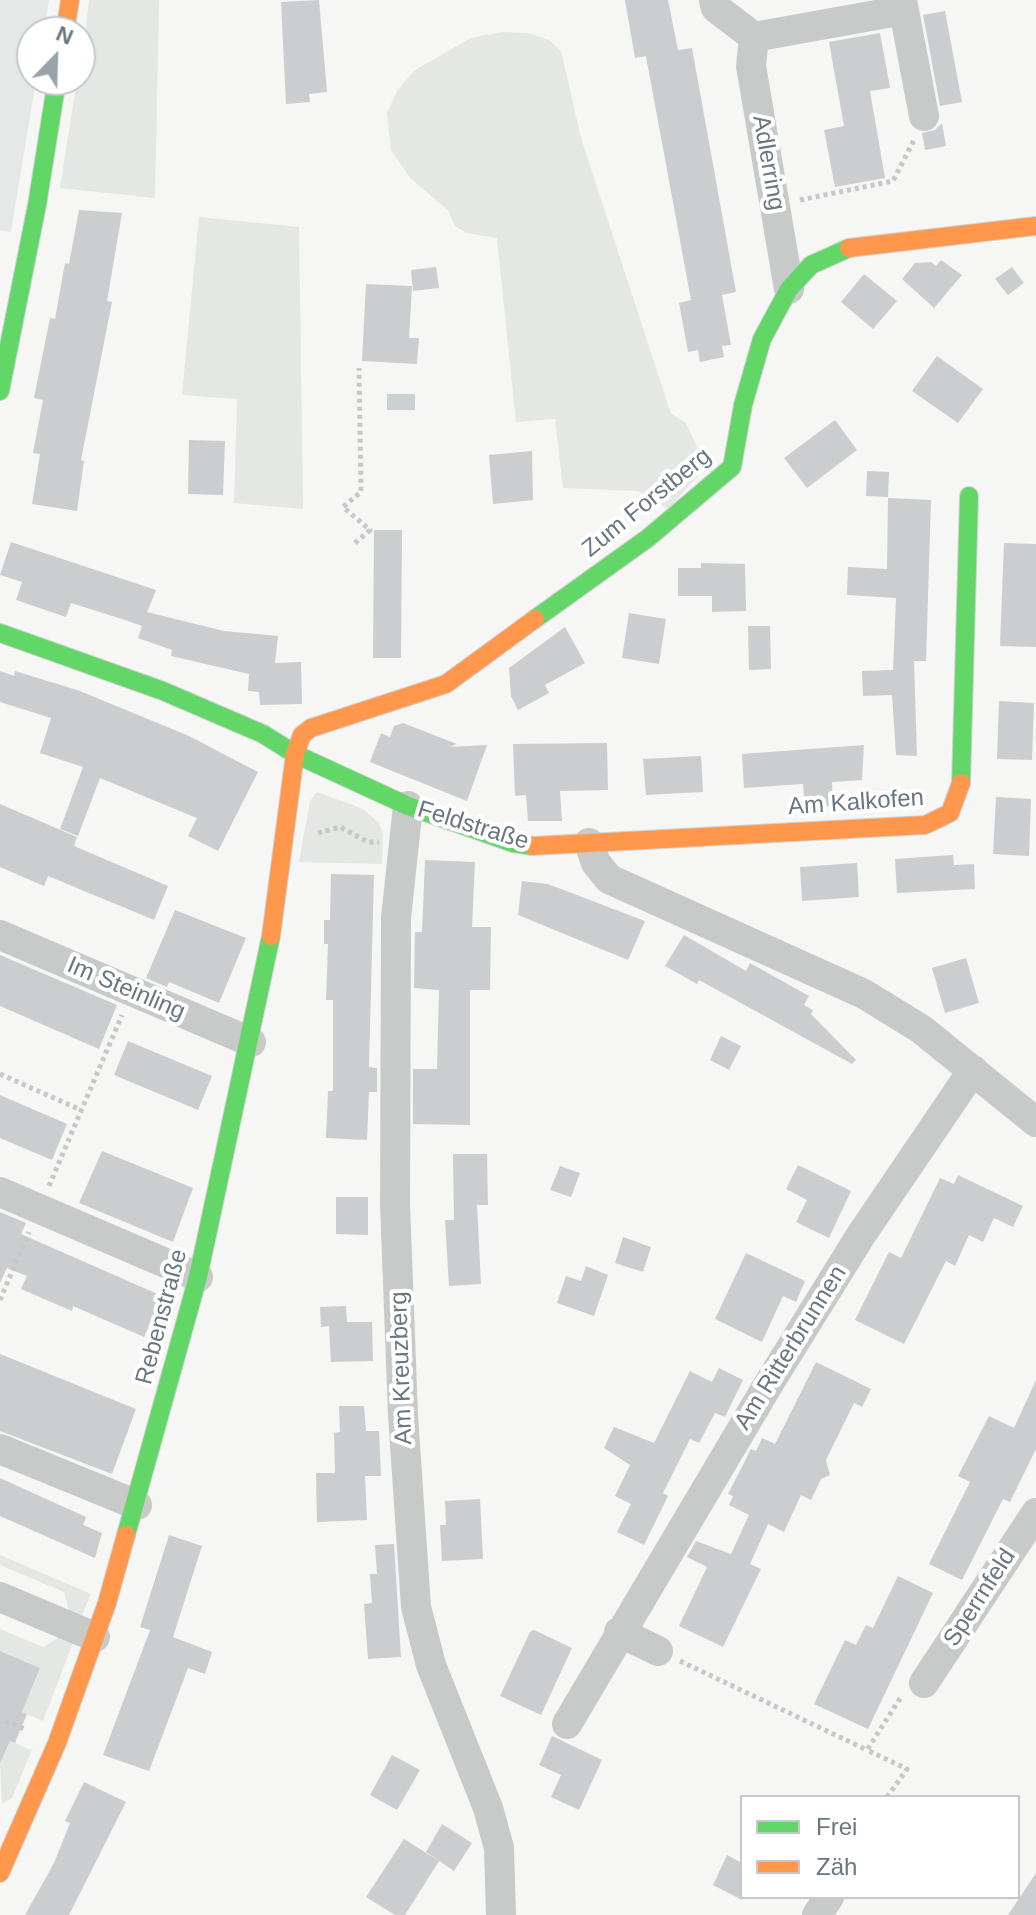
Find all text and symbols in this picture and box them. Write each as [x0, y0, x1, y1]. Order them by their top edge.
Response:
north arrow [16, 16, 96, 96]
text: N [53, 21, 77, 50]
street label: Adlerring [745, 113, 791, 213]
street label: Zum Forstberg [577, 442, 717, 564]
street label: Am Kalkofen [787, 784, 925, 822]
street label: Feldstraße [414, 795, 532, 857]
street label: Im Steinling [63, 951, 189, 1027]
street label: Rebenstraße [130, 1246, 194, 1388]
street label: Am Ritterbrunnen [729, 1261, 853, 1435]
street label: Am Kreuzberg [385, 1291, 419, 1445]
street label: Sperrnfeld [938, 1544, 1022, 1652]
legend [740, 1795, 1020, 1899]
text: Frei [816, 1813, 857, 1840]
text: Zäh [816, 1853, 857, 1880]

